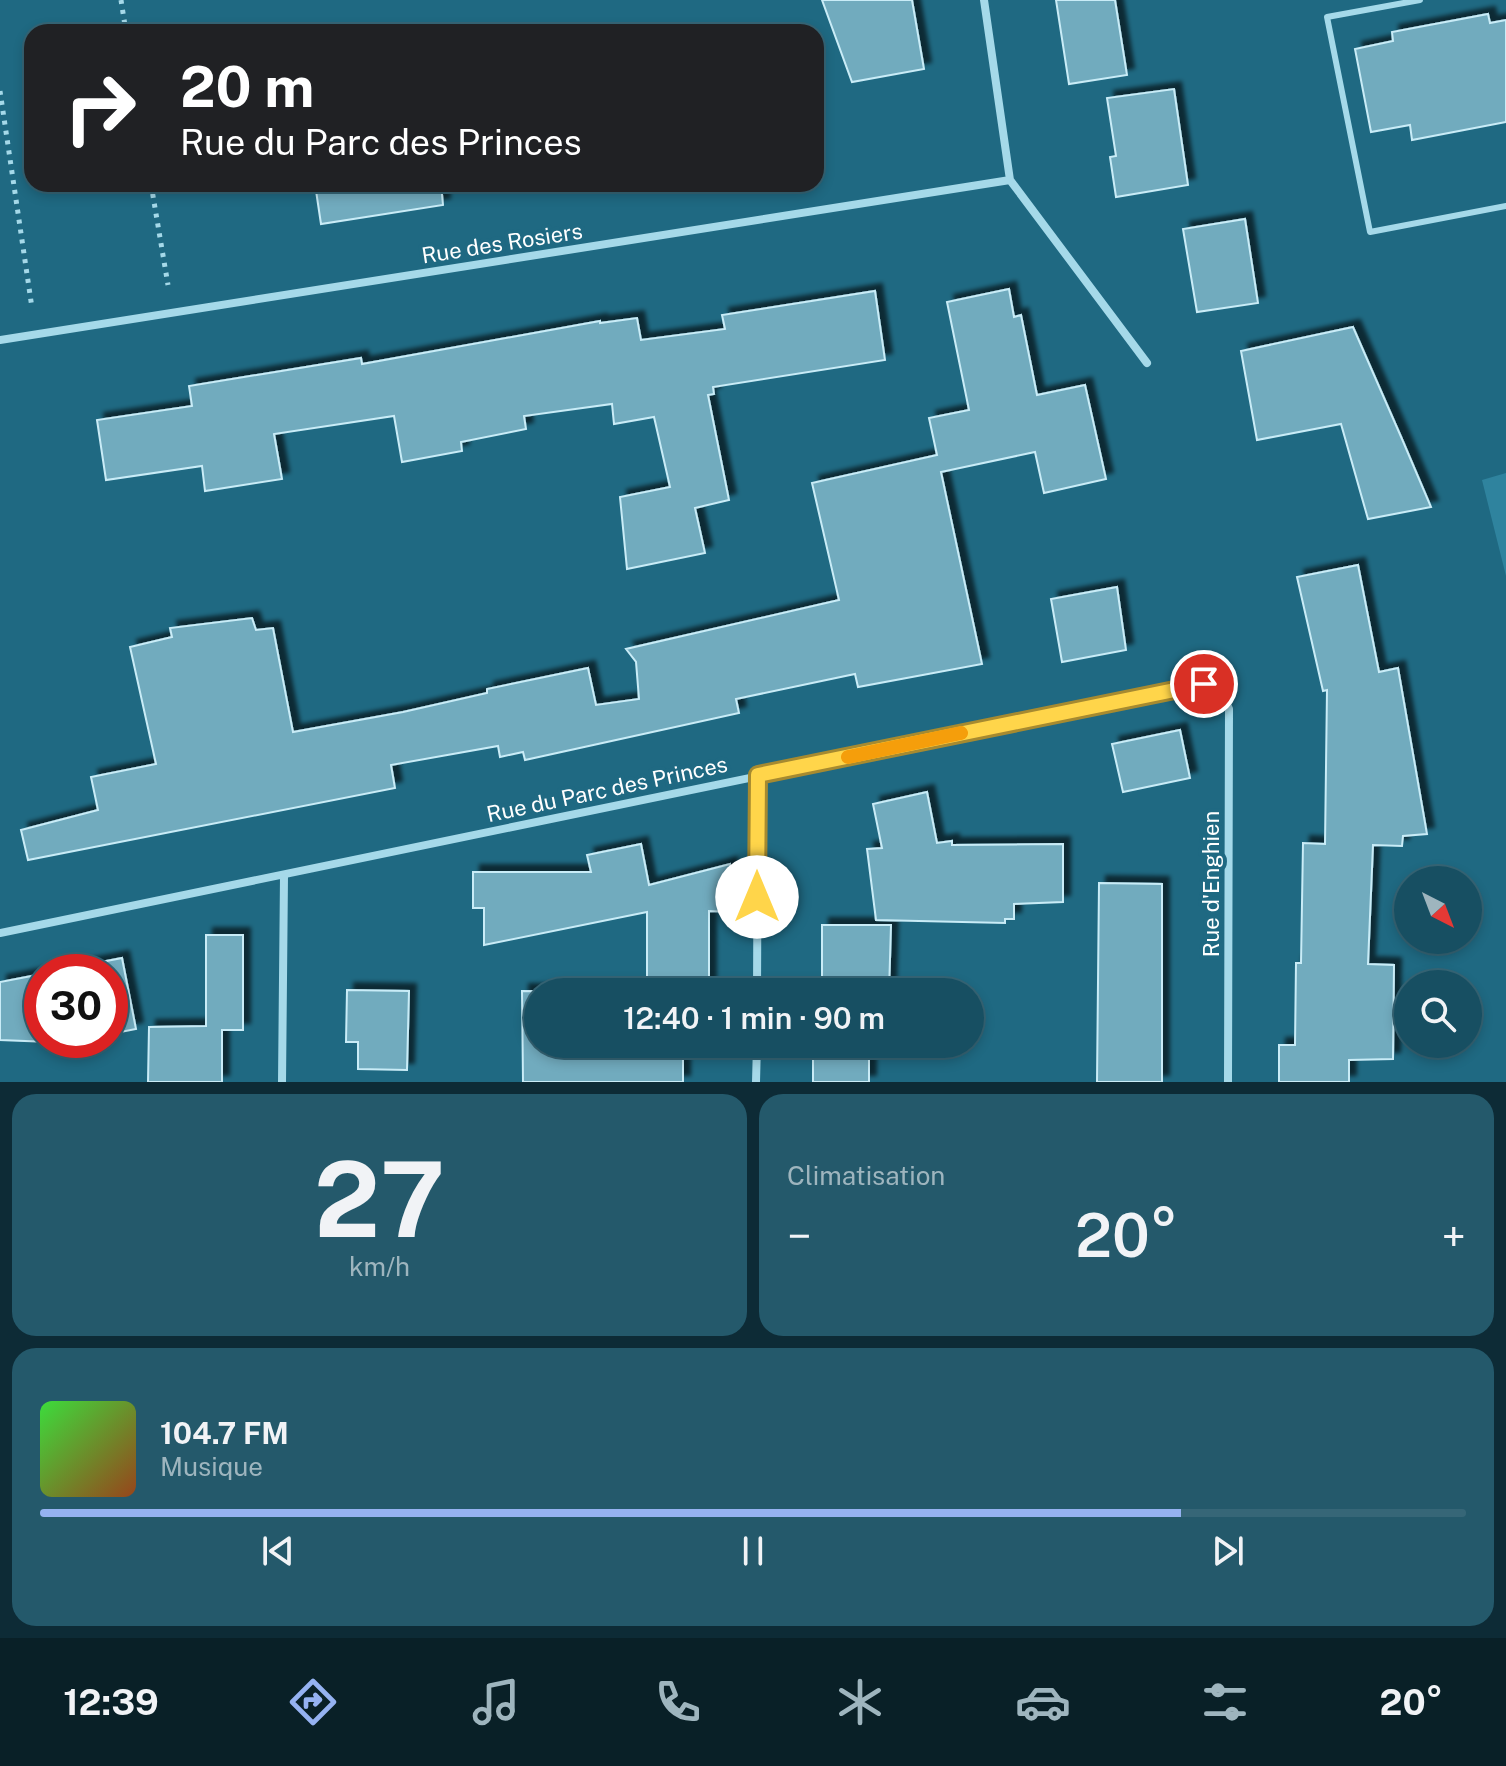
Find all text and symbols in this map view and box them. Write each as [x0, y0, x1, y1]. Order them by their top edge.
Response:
text: 20 m [180, 54, 314, 120]
icon: right [48, 56, 152, 160]
text: Rue du Parc des Princes [180, 121, 582, 163]
street label: Rue des Rosiers [420, 217, 584, 269]
pin [1170, 650, 1238, 718]
icon: arrive [1182, 662, 1226, 706]
street label: Rue du Parc des Princes [484, 751, 730, 827]
street label: Rue d'Enghien [1198, 811, 1224, 957]
position arrow [715, 855, 799, 939]
north arrow [1394, 866, 1482, 954]
map controls [1394, 866, 1482, 1058]
speed limit sign: 30 [24, 954, 128, 1058]
button: search [1394, 970, 1482, 1058]
text: 12:40 · 1 min · 90 m [623, 1000, 885, 1036]
text: 27 [314, 1138, 445, 1260]
text: Climatisation [787, 1160, 945, 1191]
text: 20° [1075, 1200, 1178, 1271]
text: − [787, 1210, 811, 1262]
text: + [1442, 1210, 1466, 1262]
text: km/h [349, 1251, 410, 1282]
text: 104.7 FM [160, 1415, 289, 1451]
text: Musique [160, 1451, 263, 1482]
icon: previous [256, 1529, 300, 1573]
icon: pause [731, 1529, 775, 1573]
icon: next [1206, 1529, 1250, 1573]
icon: directions [285, 1674, 341, 1730]
icon: music [468, 1674, 524, 1730]
icon: phone [650, 1674, 706, 1730]
icon: climate [832, 1674, 888, 1730]
icon: car [1015, 1674, 1071, 1730]
icon: filters [1197, 1674, 1253, 1730]
text: 12:39 [63, 1681, 159, 1723]
text: 20° [1380, 1681, 1443, 1723]

